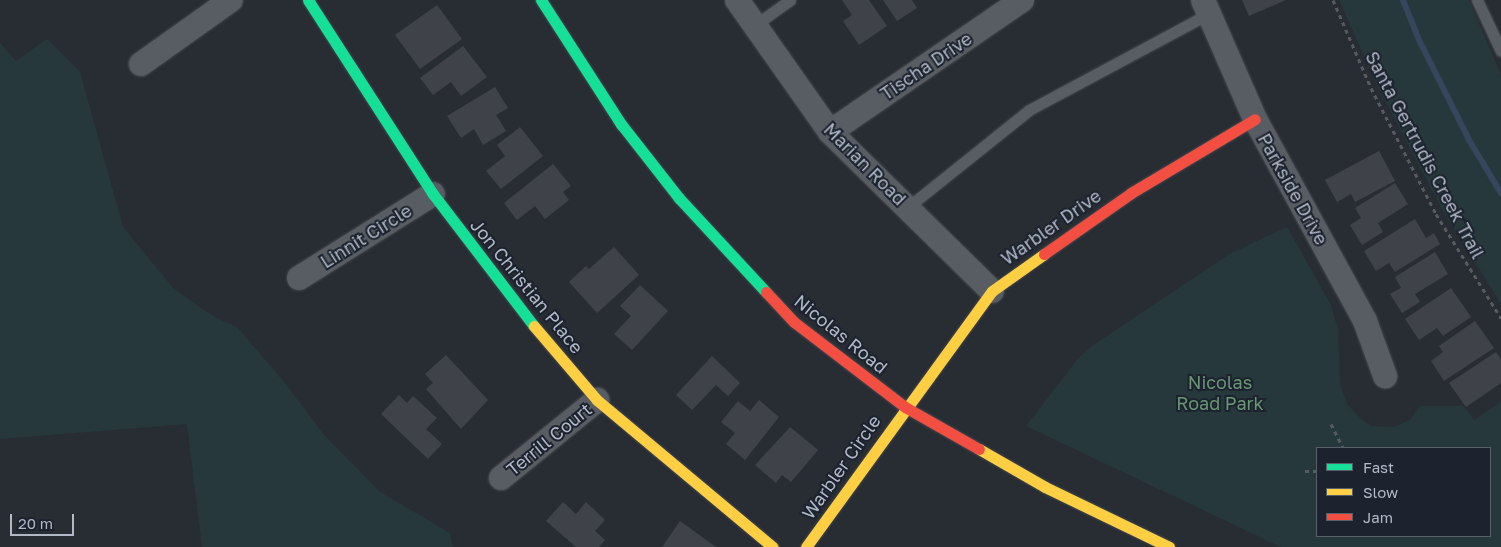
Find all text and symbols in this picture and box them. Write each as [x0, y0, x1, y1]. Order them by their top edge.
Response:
street label: Tischa Drive [876, 27, 976, 105]
street label: Santa Gertrudis Creek Trail [1361, 48, 1489, 262]
street label: Marian Road [819, 118, 911, 210]
street label: Parkside Drive [1254, 130, 1332, 248]
street label: Warbler Drive [997, 185, 1105, 269]
street label: Linnit Circle [316, 199, 416, 273]
street label: Jon Christian Place [466, 214, 588, 358]
street label: Nicolas Road [790, 290, 892, 378]
park label: Nicolas Road Park [1176, 372, 1264, 414]
street label: Terrill Court [502, 398, 596, 480]
street label: Warbler Circle [797, 411, 885, 523]
legend [1316, 447, 1491, 537]
text: Fast [1363, 458, 1394, 476]
text: Slow [1363, 483, 1398, 501]
scale bar [12, 504, 76, 536]
text: Jam [1363, 508, 1393, 526]
text: 20 m [18, 514, 53, 532]

